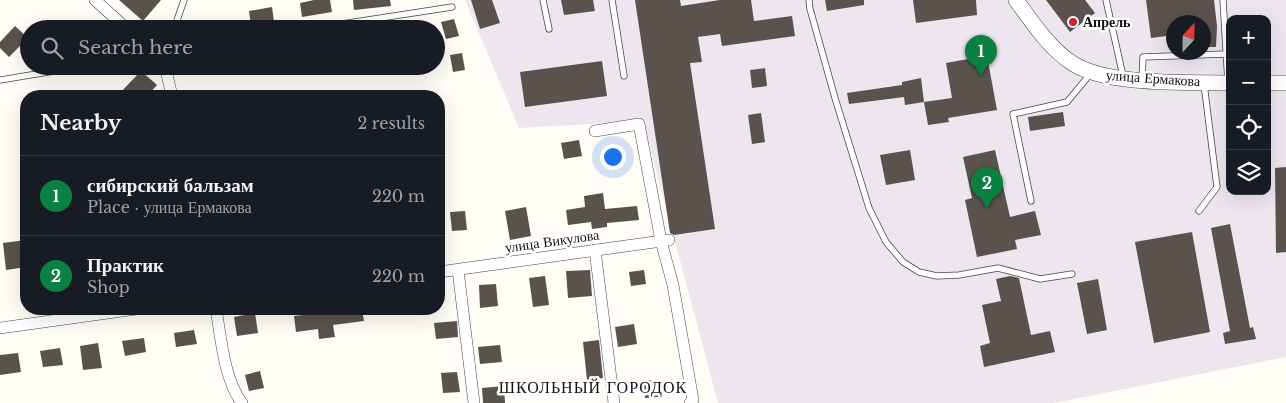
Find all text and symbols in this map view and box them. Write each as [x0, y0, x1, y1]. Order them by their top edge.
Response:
place label: Апрель [1083, 13, 1131, 31]
north arrow [1166, 15, 1211, 60]
map controls [1226, 15, 1271, 195]
button: + [1226, 15, 1271, 60]
marker: Апрель [1067, 16, 1079, 28]
search box [20, 20, 445, 75]
icon: search [38, 34, 66, 62]
pin: 1 [965, 35, 997, 76]
text: Search here [78, 36, 193, 59]
button: − [1226, 60, 1271, 105]
street label: улица Ермакова [1105, 66, 1202, 90]
button: locate [1226, 105, 1271, 150]
text: Nearby [40, 110, 121, 136]
text: 2 results [357, 113, 425, 133]
your location [600, 144, 626, 170]
button: layers [1226, 150, 1271, 195]
pin: 2 [971, 167, 1003, 208]
text: сибирский бальзам [87, 174, 254, 197]
text: 1 [53, 186, 59, 206]
text: 220 m [372, 186, 425, 206]
text: Place · улица Ермакова [87, 197, 252, 217]
street label: улица Викулова [504, 225, 601, 257]
text: Практик [87, 254, 164, 277]
text: 2 [51, 266, 61, 286]
text: 220 m [372, 266, 425, 286]
text: Shop [87, 277, 130, 297]
district label: ШКОЛЬНЫЙ ГОРОДОК [499, 377, 687, 397]

